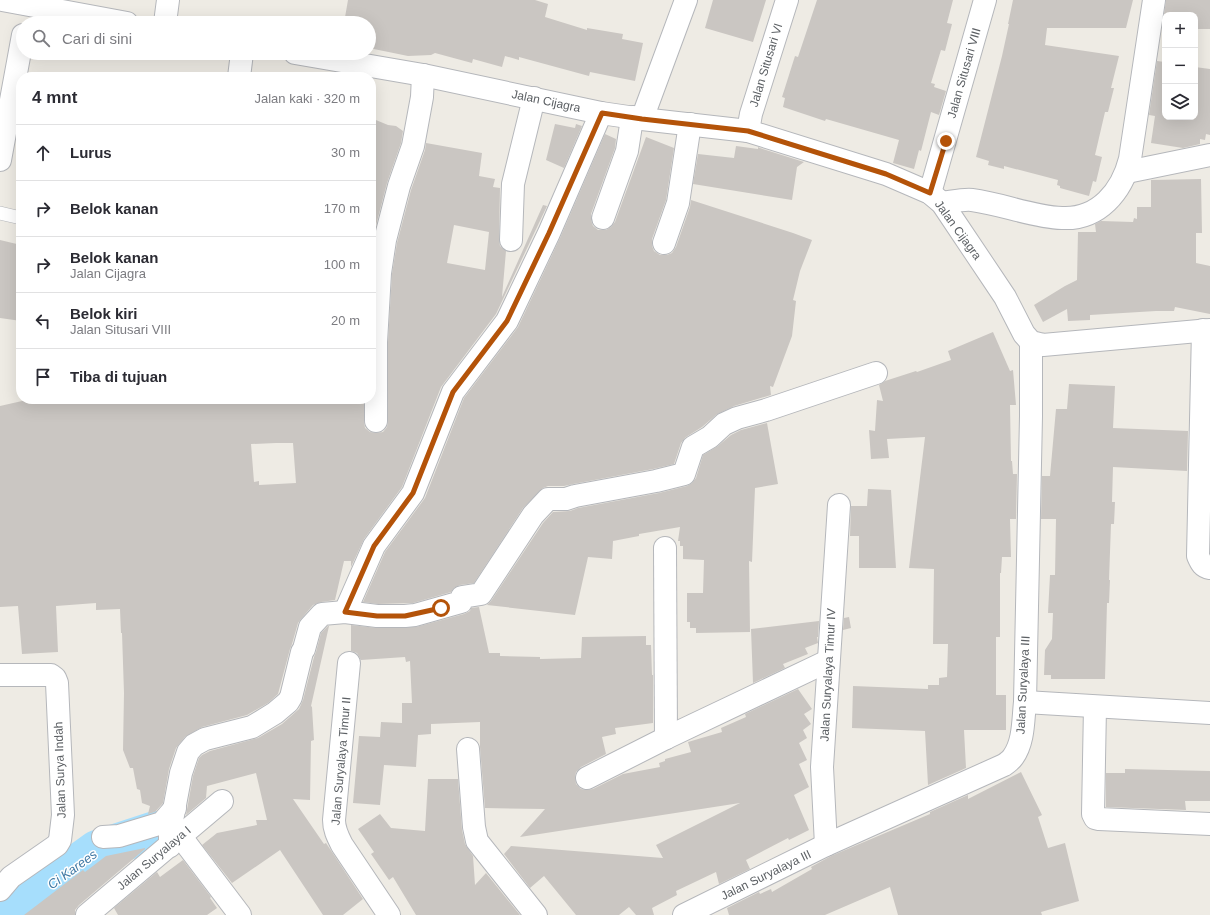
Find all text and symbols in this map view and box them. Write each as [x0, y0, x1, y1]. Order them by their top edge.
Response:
map controls [1162, 12, 1198, 120]
button: + [1162, 12, 1198, 48]
search box [16, 16, 376, 60]
street label: Jalan Situsari VI [747, 21, 785, 109]
street label: Jalan Situsari VIII [944, 26, 984, 120]
icon: search [30, 27, 52, 49]
text: Cari di sini [62, 30, 132, 47]
button: − [1162, 48, 1198, 84]
button: layers [1162, 84, 1198, 120]
street label: Jalan Cijagra [510, 87, 582, 115]
text: 4 mnt [32, 88, 77, 107]
text: Jalan kaki · 320 m [255, 91, 360, 106]
route end [937, 132, 955, 150]
icon: ahead [32, 142, 54, 164]
text: Lurus [70, 144, 112, 161]
text: 30 m [331, 145, 360, 160]
icon: right [32, 198, 54, 220]
street label: Jalan Cijagra [932, 198, 984, 263]
text: Belok kanan [70, 200, 158, 217]
text: 170 m [324, 201, 360, 216]
text: Belok kanan [70, 249, 158, 266]
icon: right [32, 254, 54, 276]
text: 100 m [324, 257, 360, 272]
text: Jalan Cijagra [70, 266, 146, 281]
text: Belok kiri [70, 305, 138, 322]
icon: left [32, 310, 54, 332]
text: 20 m [331, 313, 360, 328]
text: Jalan Situsari VIII [70, 322, 171, 337]
icon: arrive [32, 366, 54, 388]
text: Tiba di tujuan [70, 368, 167, 385]
route start [432, 599, 450, 617]
street label: Jalan Suryalaya Timur IV [818, 608, 838, 742]
street label: Jalan Suryalaya III [1013, 635, 1033, 735]
street label: Jalan Suryalaya Timur II [328, 696, 354, 826]
street label: Jalan Surya Indah [51, 721, 69, 819]
street label: Jalan Suryalaya I [114, 823, 194, 893]
water label: Ci Karees [45, 846, 100, 892]
street label: Jalan Suryalaya III [719, 847, 813, 903]

